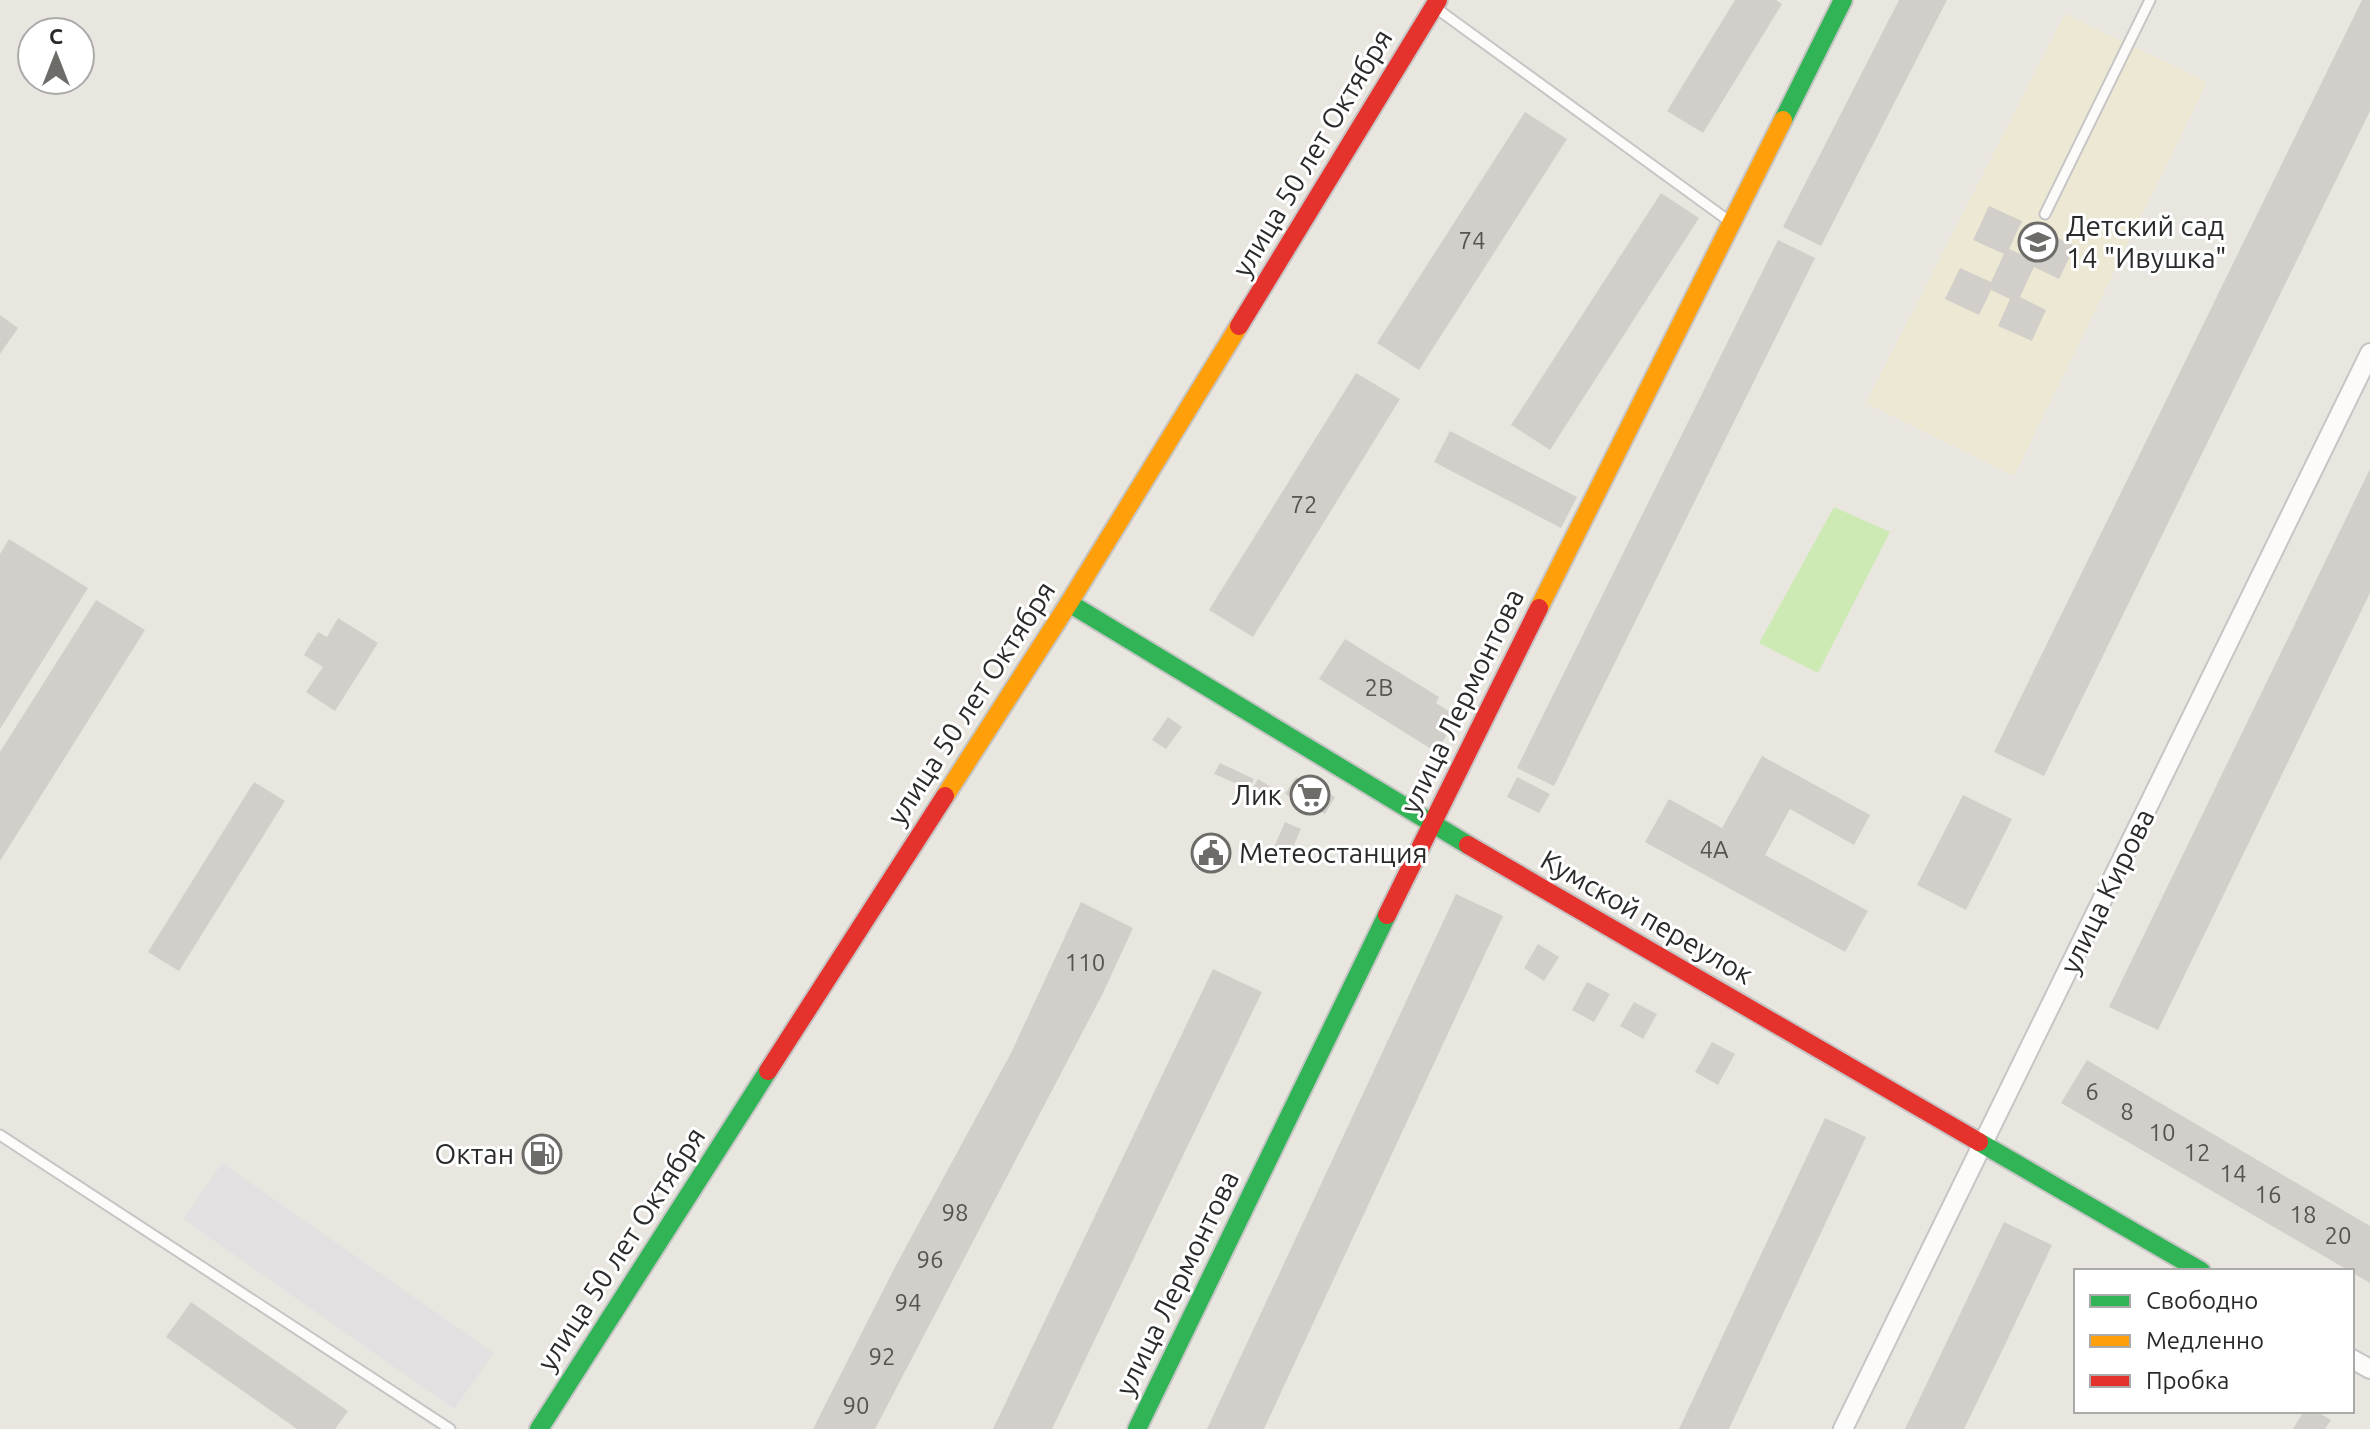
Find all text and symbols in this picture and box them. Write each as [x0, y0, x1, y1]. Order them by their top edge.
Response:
north arrow [16, 16, 96, 96]
text: С [49, 23, 63, 48]
street label: улица 50 лет Октября [1225, 23, 1398, 282]
place label: Детский сад 14 "Ивушка" [2066, 210, 2226, 273]
school or university icon: Детский сад 14 "Ивушка" [2017, 221, 2059, 263]
house number: 74 [1458, 227, 1486, 254]
house number: 72 [1290, 491, 1318, 518]
street label: улица 50 лет Октября [880, 576, 1061, 830]
street label: улица Лермонтова [1394, 583, 1529, 818]
house number: 2В [1365, 674, 1393, 701]
supermarket icon: Лик [1289, 774, 1331, 816]
place label: Лик [1232, 779, 1282, 810]
street label: улица Кирова [2053, 803, 2160, 978]
public building icon: Метеостанция [1190, 832, 1232, 874]
house number: 4А [1699, 836, 1729, 863]
place label: Метеостанция [1239, 837, 1428, 868]
street label: Кумской переулок [1536, 843, 1759, 990]
house number: 110 [1065, 949, 1105, 976]
house number: 6 [2085, 1078, 2099, 1105]
house number: 8 [2120, 1098, 2134, 1125]
house number: 10 [2148, 1119, 2176, 1146]
street label: улица 50 лет Октября [530, 1122, 711, 1376]
fuel station icon: Октан [521, 1133, 563, 1175]
place label: Октан [435, 1138, 514, 1169]
house number: 12 [2183, 1139, 2211, 1166]
house number: 14 [2219, 1160, 2247, 1187]
street label: улица Лермонтова [1109, 1165, 1244, 1400]
house number: 16 [2254, 1181, 2282, 1208]
house number: 98 [941, 1199, 969, 1226]
house number: 18 [2289, 1201, 2317, 1228]
house number: 20 [2324, 1222, 2352, 1249]
house number: 96 [916, 1246, 944, 1273]
legend [2074, 1269, 2354, 1413]
text: Свободно [2146, 1287, 2258, 1314]
house number: 94 [894, 1289, 922, 1316]
text: Медленно [2146, 1327, 2264, 1354]
house number: 92 [868, 1343, 896, 1370]
text: Пробка [2146, 1367, 2229, 1394]
house number: 90 [842, 1392, 870, 1419]

